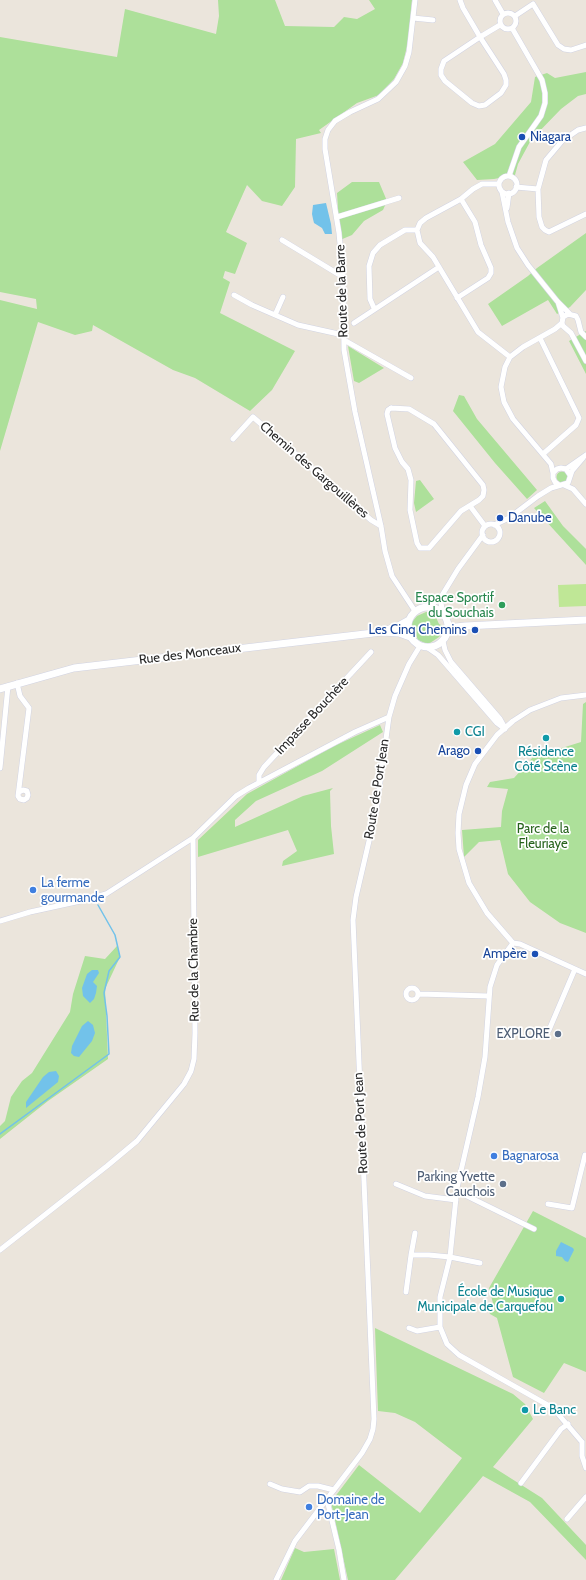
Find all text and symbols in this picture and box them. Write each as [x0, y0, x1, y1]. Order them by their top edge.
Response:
place label: Niagara [530, 129, 571, 145]
marker: Niagara [517, 132, 527, 142]
street label: Route de la Barre [333, 244, 351, 338]
street label: Chemin des Gargouillères [256, 418, 372, 522]
place label: Danube [508, 510, 552, 526]
marker: Danube [495, 513, 505, 523]
place label: Espace Sportif du Souchais [415, 590, 494, 621]
marker: Espace Sportif du Souchais [497, 600, 507, 610]
place label: Les Cinq Chemins [369, 622, 467, 638]
marker: Les Cinq Chemins [470, 625, 480, 635]
street label: Rue des Monceaux [138, 640, 242, 668]
street label: Impasse Bouchère [272, 674, 352, 758]
place label: CGI [465, 724, 485, 740]
marker: CGI [452, 727, 462, 737]
marker: Résidence Côté Scène [541, 733, 551, 743]
street label: Route de Port Jean [361, 738, 393, 840]
place label: Arago [438, 743, 470, 759]
place label: Résidence Côté Scène [515, 744, 577, 775]
marker: Arago [473, 746, 483, 756]
park label: Parc de la Fleuriaye [517, 821, 569, 852]
place label: La ferme gourmande [41, 875, 104, 906]
marker: La ferme gourmande [28, 885, 38, 895]
street label: Rue de la Chambre [185, 918, 203, 1022]
place label: Ampère [483, 946, 527, 962]
marker: Ampère [530, 949, 540, 959]
place label: EXPLORE [496, 1026, 550, 1042]
marker: EXPLORE [553, 1029, 563, 1039]
street label: Route de Port Jean [351, 1072, 371, 1174]
place label: Bagnarosa [502, 1148, 559, 1164]
marker: Bagnarosa [489, 1151, 499, 1161]
place label: Parking Yvette Cauchois [417, 1169, 495, 1200]
marker: Parking Yvette Cauchois [498, 1179, 508, 1189]
place label: École de Musique Municipale de Carquefou [417, 1284, 553, 1315]
marker: École de Musique Municipale de Carquefou [556, 1294, 566, 1304]
place label: Le Banc [533, 1402, 576, 1418]
marker: Le Banc [520, 1405, 530, 1415]
place label: Domaine de Port-Jean [317, 1492, 385, 1523]
marker: Domaine de Port-Jean [304, 1502, 314, 1512]

